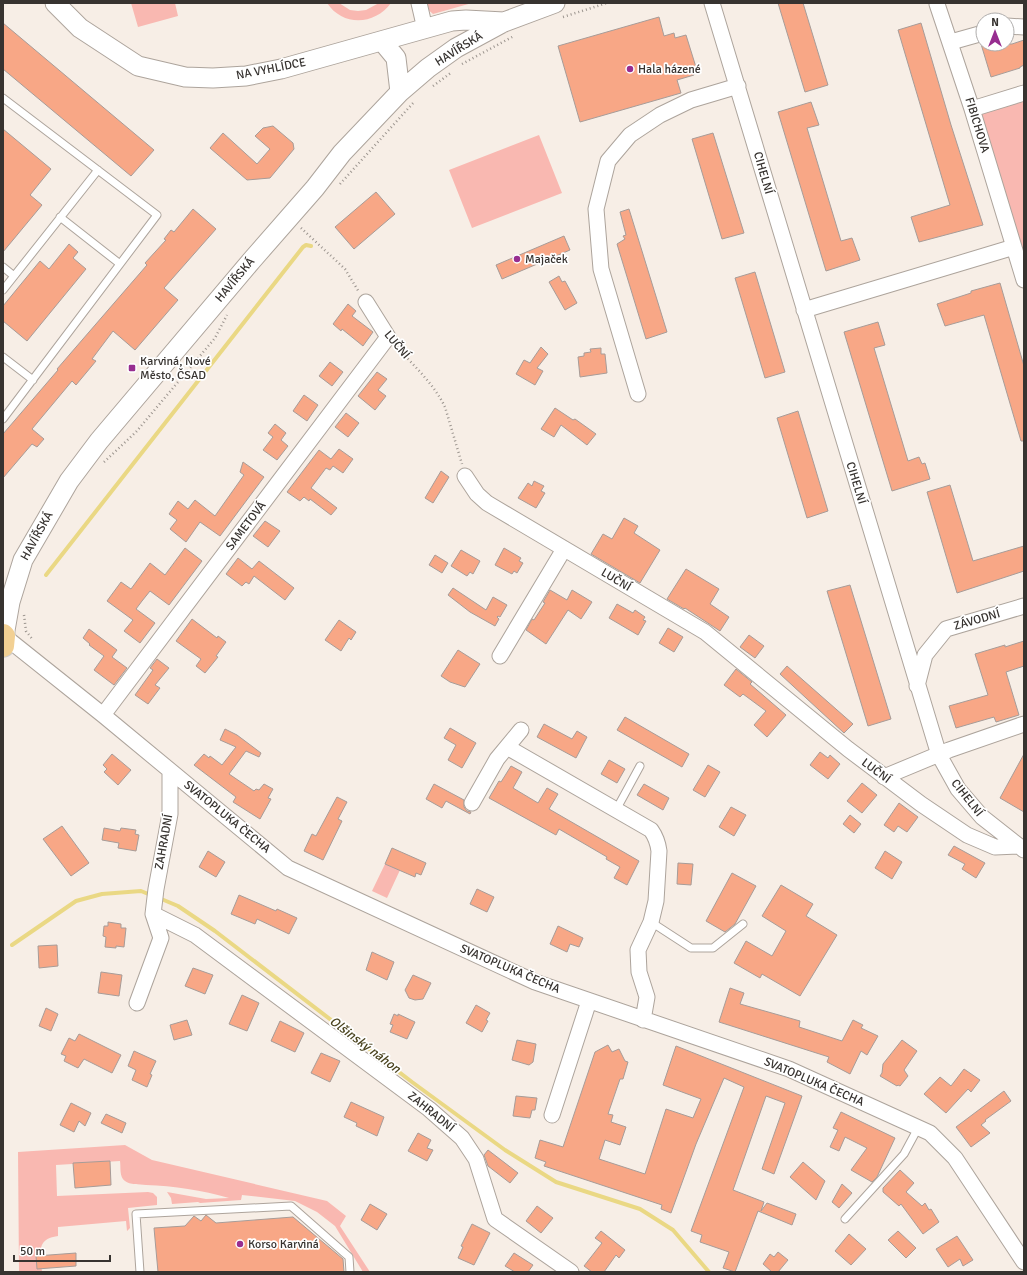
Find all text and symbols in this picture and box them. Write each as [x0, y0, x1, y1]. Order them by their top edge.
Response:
north arrow [975, 12, 1015, 52]
text: N [991, 16, 999, 29]
street label: HAVÍŘSKÁ [432, 28, 486, 70]
street label: NA VYHLÍDCE [235, 55, 307, 83]
place label: Hala házené [638, 62, 701, 77]
marker: Hala házené [625, 64, 635, 74]
street label: FIBICHOVA [961, 95, 993, 155]
street label: CIHELNÍ [750, 150, 776, 196]
place label: Majaček [525, 252, 568, 267]
street label: HAVÍŘSKÁ [212, 254, 258, 305]
marker: Majaček [512, 254, 522, 264]
street label: LUČNÍ [381, 328, 414, 363]
place label: Karviná, Nové Město, ČSAD [140, 354, 211, 383]
marker: Karviná, Nové Město, ČSAD [127, 363, 137, 373]
street label: CIHELNÍ [842, 460, 870, 506]
street label: SAMETOVÁ [223, 498, 270, 553]
street label: HAVÍŘSKÁ [17, 508, 57, 563]
street label: LUČNÍ [598, 565, 634, 595]
street label: ZÁVODNÍ [952, 606, 1002, 634]
street label: LUČNÍ [858, 755, 894, 787]
street label: CIHELNÍ [948, 776, 987, 820]
street label: SVATOPLUKA ČECHA [181, 777, 274, 857]
street label: ZAHRADNÍ [152, 813, 176, 871]
street label: SVATOPLUKA ČECHA [458, 941, 563, 997]
water label: Olšinský náhon [326, 1013, 404, 1077]
street label: SVATOPLUKA ČECHA [762, 1054, 867, 1110]
street label: ZAHRADNÍ [404, 1088, 458, 1136]
scale bar [14, 1237, 110, 1263]
place label: Korso Karviná [248, 1237, 319, 1252]
marker: Korso Karviná [235, 1239, 245, 1249]
text: 50 m [20, 1244, 45, 1259]

